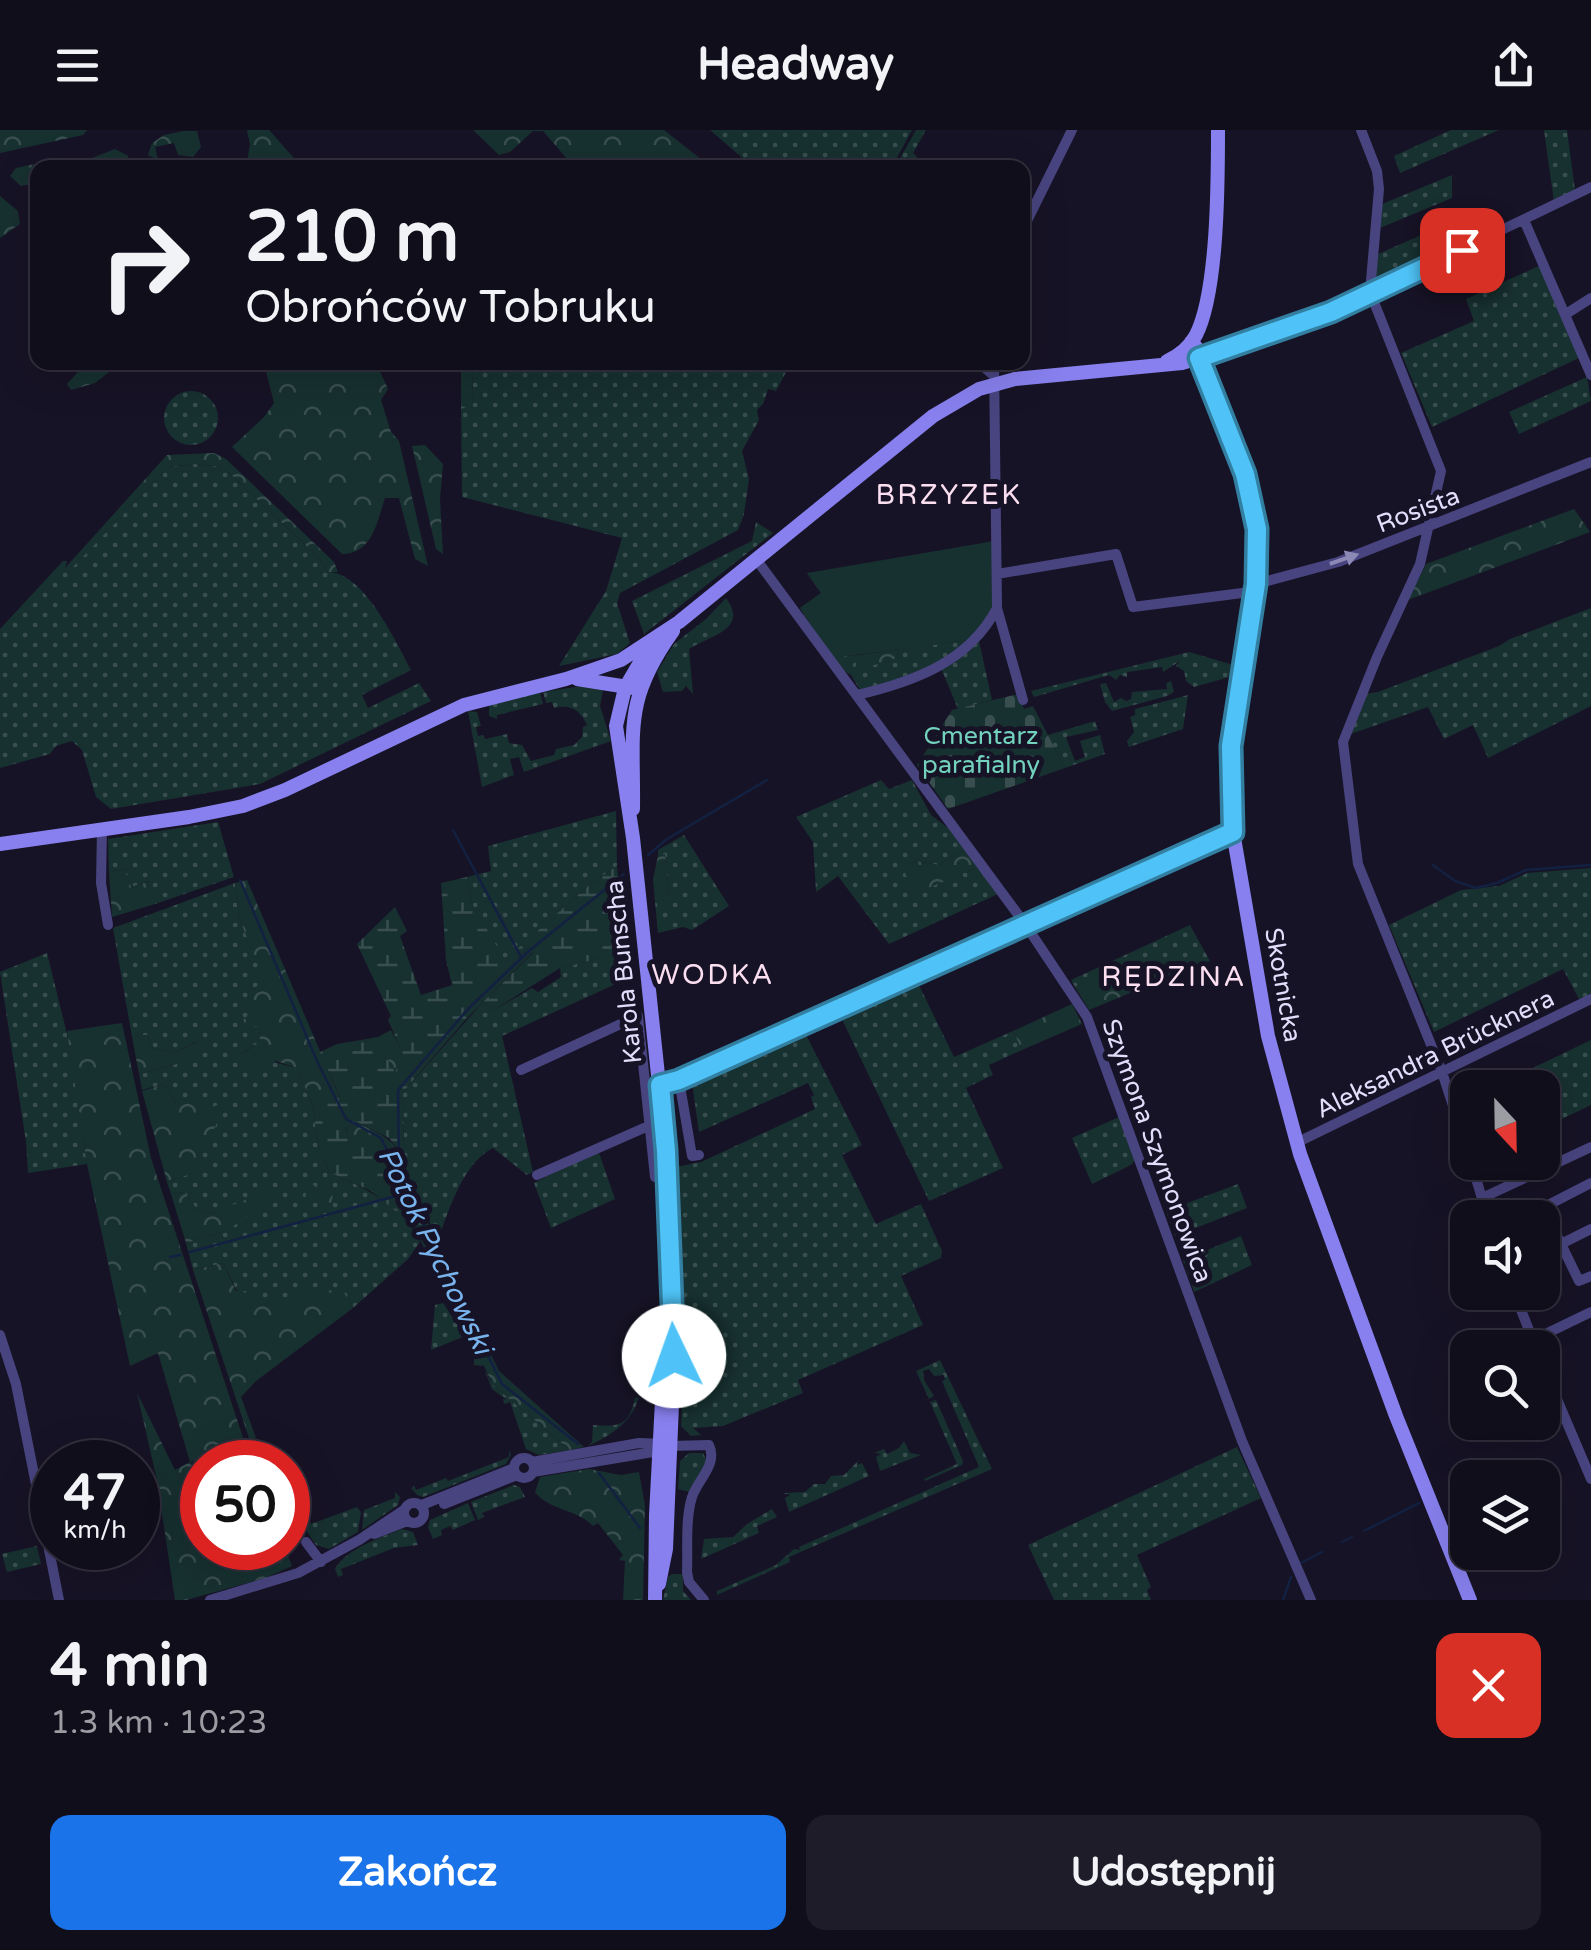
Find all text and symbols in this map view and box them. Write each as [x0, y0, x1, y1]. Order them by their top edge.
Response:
icon: menu [50, 38, 105, 93]
text: Headway [697, 38, 894, 92]
icon: share [1486, 38, 1541, 93]
text: 210 m [245, 196, 459, 280]
icon: right [80, 200, 210, 330]
pin [1420, 208, 1505, 293]
icon: arrive [1435, 223, 1490, 278]
text: Obrońców Tobruku [245, 281, 656, 335]
district label: BRZYZEK [875, 478, 1023, 512]
street label: Rosista [1372, 480, 1464, 540]
one-way arrow [1330, 551, 1360, 566]
park label: Cmentarz parafialny [922, 721, 1040, 780]
street label: Karola Bunscha [599, 879, 649, 1065]
street label: Skotnicka [1258, 926, 1308, 1044]
district label: WODKA [651, 958, 775, 992]
district label: RĘDZINA [1101, 960, 1247, 994]
street label: Aleksandra Brücknera [1311, 983, 1559, 1125]
street label: Szymona Szymonowica [1095, 1015, 1219, 1287]
north arrow [1450, 1070, 1560, 1180]
map controls [1450, 1070, 1560, 1570]
water label: Potok Pychowski [370, 1142, 501, 1363]
button: sound [1450, 1200, 1560, 1310]
position arrow [622, 1304, 726, 1408]
button: search [1450, 1330, 1560, 1440]
speed limit sign: 50 [180, 1440, 310, 1570]
button: layers [1450, 1460, 1560, 1570]
text: 47 [64, 1463, 126, 1523]
text: km/h [64, 1515, 126, 1545]
text: 4 min [50, 1630, 210, 1702]
button: close [1436, 1633, 1541, 1738]
text: 1.3 km · 10:23 [50, 1704, 267, 1742]
button: Zakończ [50, 1815, 786, 1930]
button: Udostępnij [806, 1815, 1541, 1930]

